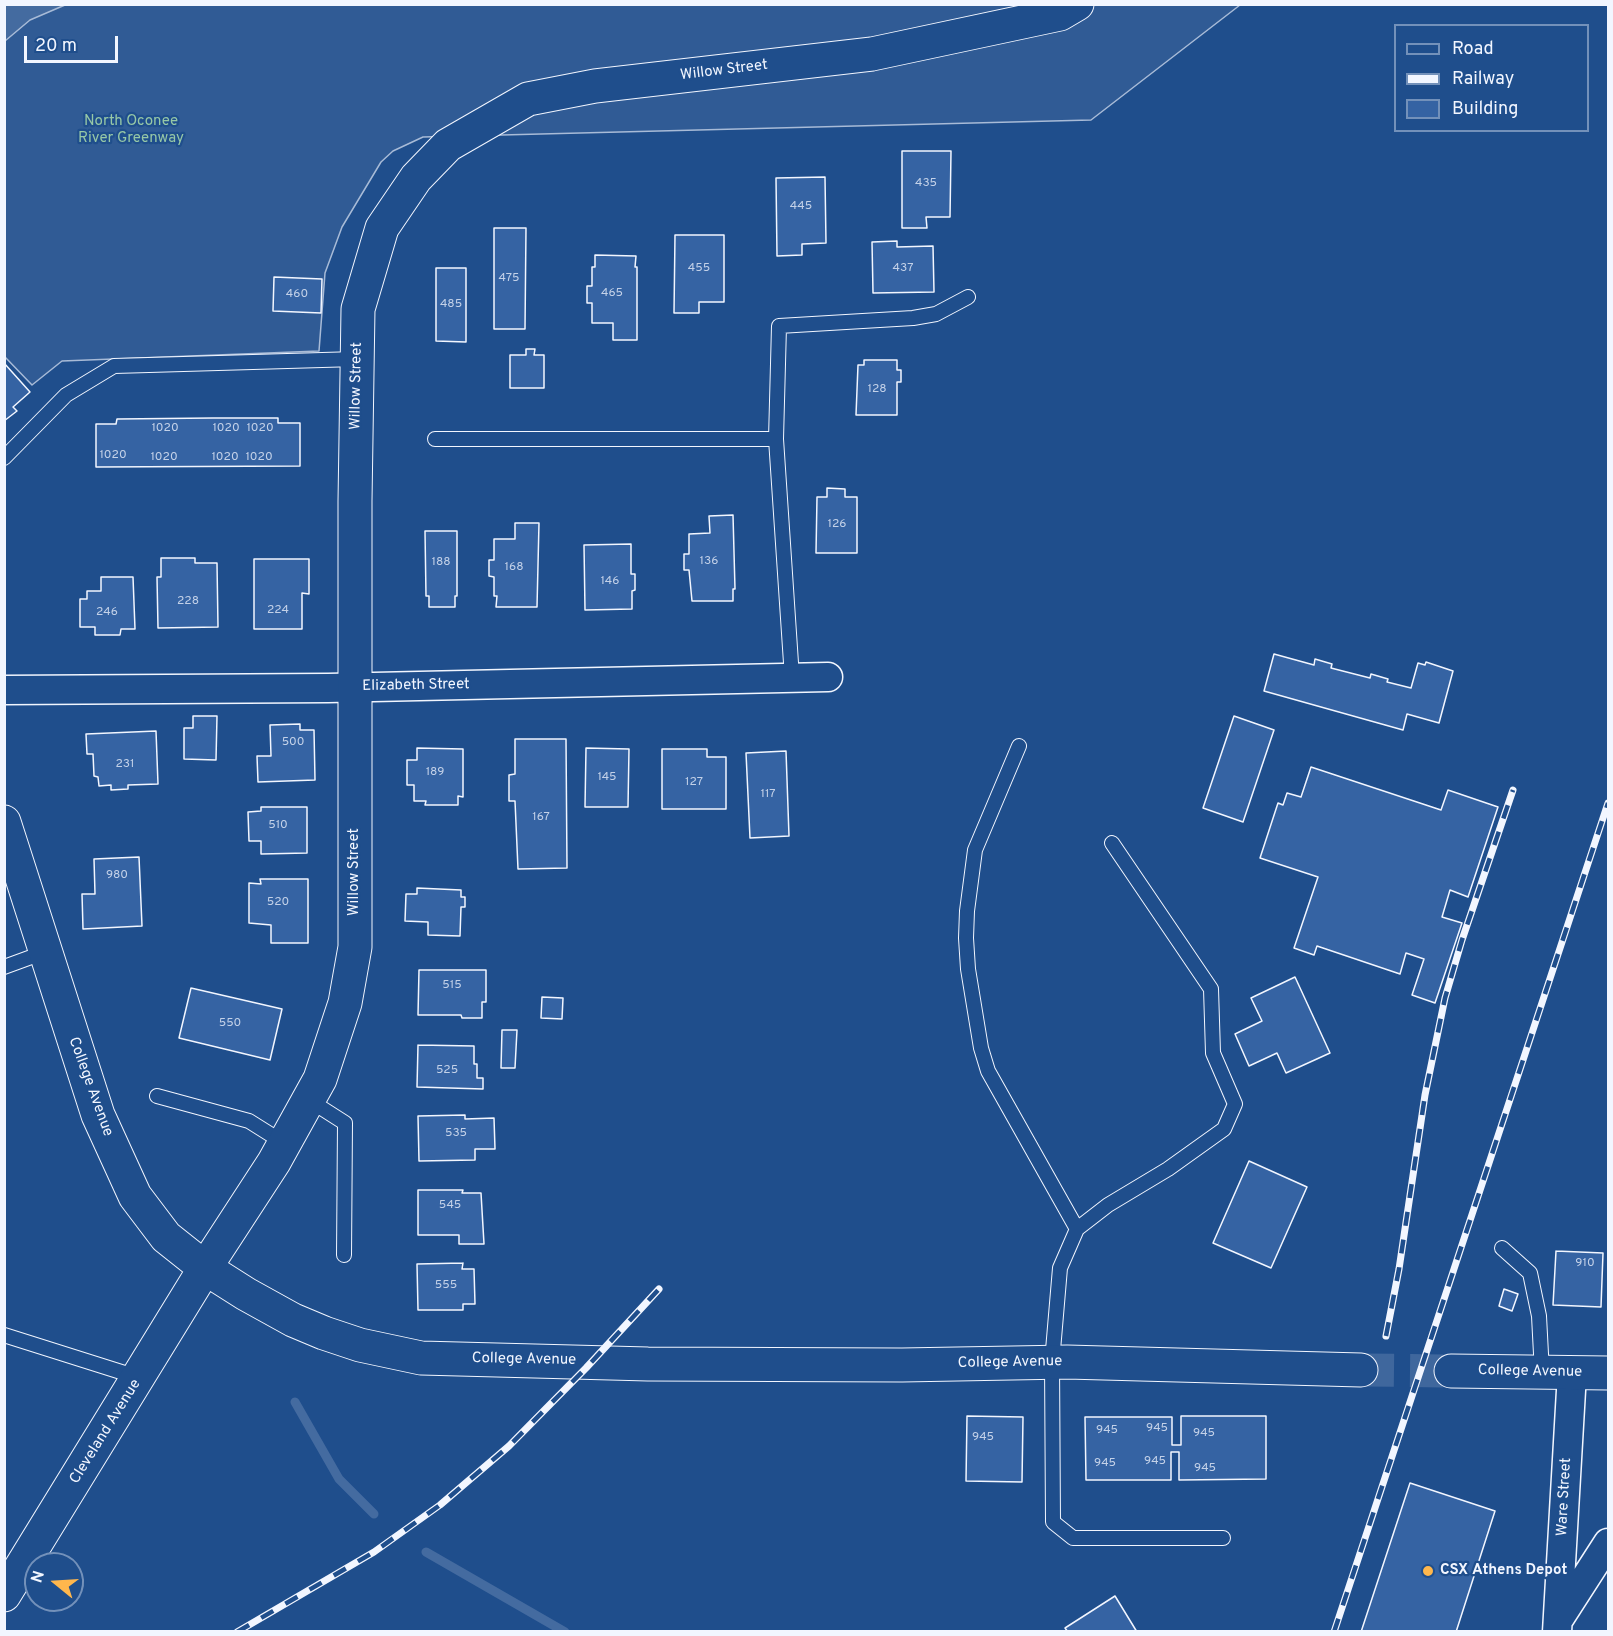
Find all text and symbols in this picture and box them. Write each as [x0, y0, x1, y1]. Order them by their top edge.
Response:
scale bar [27, 24, 122, 62]
legend [1394, 24, 1589, 132]
text: 20 m [35, 35, 77, 58]
text: Road [1452, 38, 1494, 61]
street label: Willow Street [679, 57, 769, 85]
text: Railway [1452, 68, 1514, 91]
text: Building [1452, 98, 1518, 121]
park label: North Oconee River Greenway [78, 113, 184, 148]
house number: 435 [915, 177, 937, 191]
house number: 445 [790, 200, 812, 214]
house number: 455 [688, 262, 710, 276]
house number: 437 [893, 262, 913, 276]
house number: 475 [498, 272, 520, 286]
house number: 465 [601, 287, 623, 301]
house number: 460 [286, 288, 308, 302]
house number: 485 [440, 298, 462, 312]
street label: Willow Street [347, 342, 367, 430]
house number: 128 [867, 383, 887, 397]
house number: 1020 [151, 422, 179, 436]
house number: 1020 [212, 422, 240, 436]
house number: 1020 [246, 422, 274, 436]
house number: 1020 [99, 449, 127, 463]
house number: 1020 [150, 451, 178, 465]
house number: 1020 [211, 451, 239, 465]
house number: 1020 [245, 451, 273, 465]
house number: 126 [828, 518, 846, 532]
house number: 136 [700, 555, 718, 569]
house number: 188 [431, 556, 451, 570]
house number: 168 [505, 561, 523, 575]
house number: 146 [601, 575, 619, 589]
house number: 228 [177, 595, 199, 609]
house number: 224 [267, 604, 289, 618]
house number: 246 [96, 606, 118, 620]
street label: Elizabeth Street [362, 676, 470, 696]
house number: 500 [282, 736, 304, 750]
house number: 231 [115, 758, 135, 772]
house number: 189 [426, 766, 444, 780]
house number: 145 [597, 771, 617, 785]
house number: 127 [685, 776, 703, 790]
house number: 117 [760, 788, 776, 802]
house number: 167 [532, 811, 550, 825]
house number: 510 [268, 819, 288, 833]
street label: Willow Street [346, 828, 364, 916]
house number: 980 [106, 869, 128, 883]
house number: 520 [267, 896, 289, 910]
house number: 515 [442, 979, 462, 993]
house number: 550 [219, 1017, 241, 1031]
street label: College Avenue [64, 1035, 116, 1139]
house number: 525 [436, 1064, 458, 1078]
house number: 535 [445, 1127, 467, 1141]
house number: 545 [439, 1199, 461, 1213]
house number: 910 [1575, 1257, 1595, 1271]
house number: 555 [435, 1279, 457, 1293]
street label: College Avenue [472, 1350, 576, 1370]
street label: College Avenue [958, 1353, 1062, 1373]
street label: College Avenue [1478, 1362, 1582, 1382]
street label: Cleveland Avenue [67, 1376, 145, 1488]
house number: 945 [1146, 1422, 1168, 1436]
house number: 945 [1096, 1424, 1118, 1438]
house number: 945 [1193, 1427, 1215, 1441]
house number: 945 [972, 1431, 994, 1445]
house number: 945 [1144, 1455, 1166, 1469]
house number: 945 [1094, 1457, 1116, 1471]
street label: Ware Street [1554, 1457, 1576, 1537]
house number: 945 [1194, 1462, 1216, 1476]
north arrow [24, 1552, 84, 1612]
place label: CSX Athens Depot [1440, 1562, 1567, 1580]
marker: CSX Athens Depot [1421, 1564, 1435, 1578]
text: N [27, 1568, 50, 1586]

